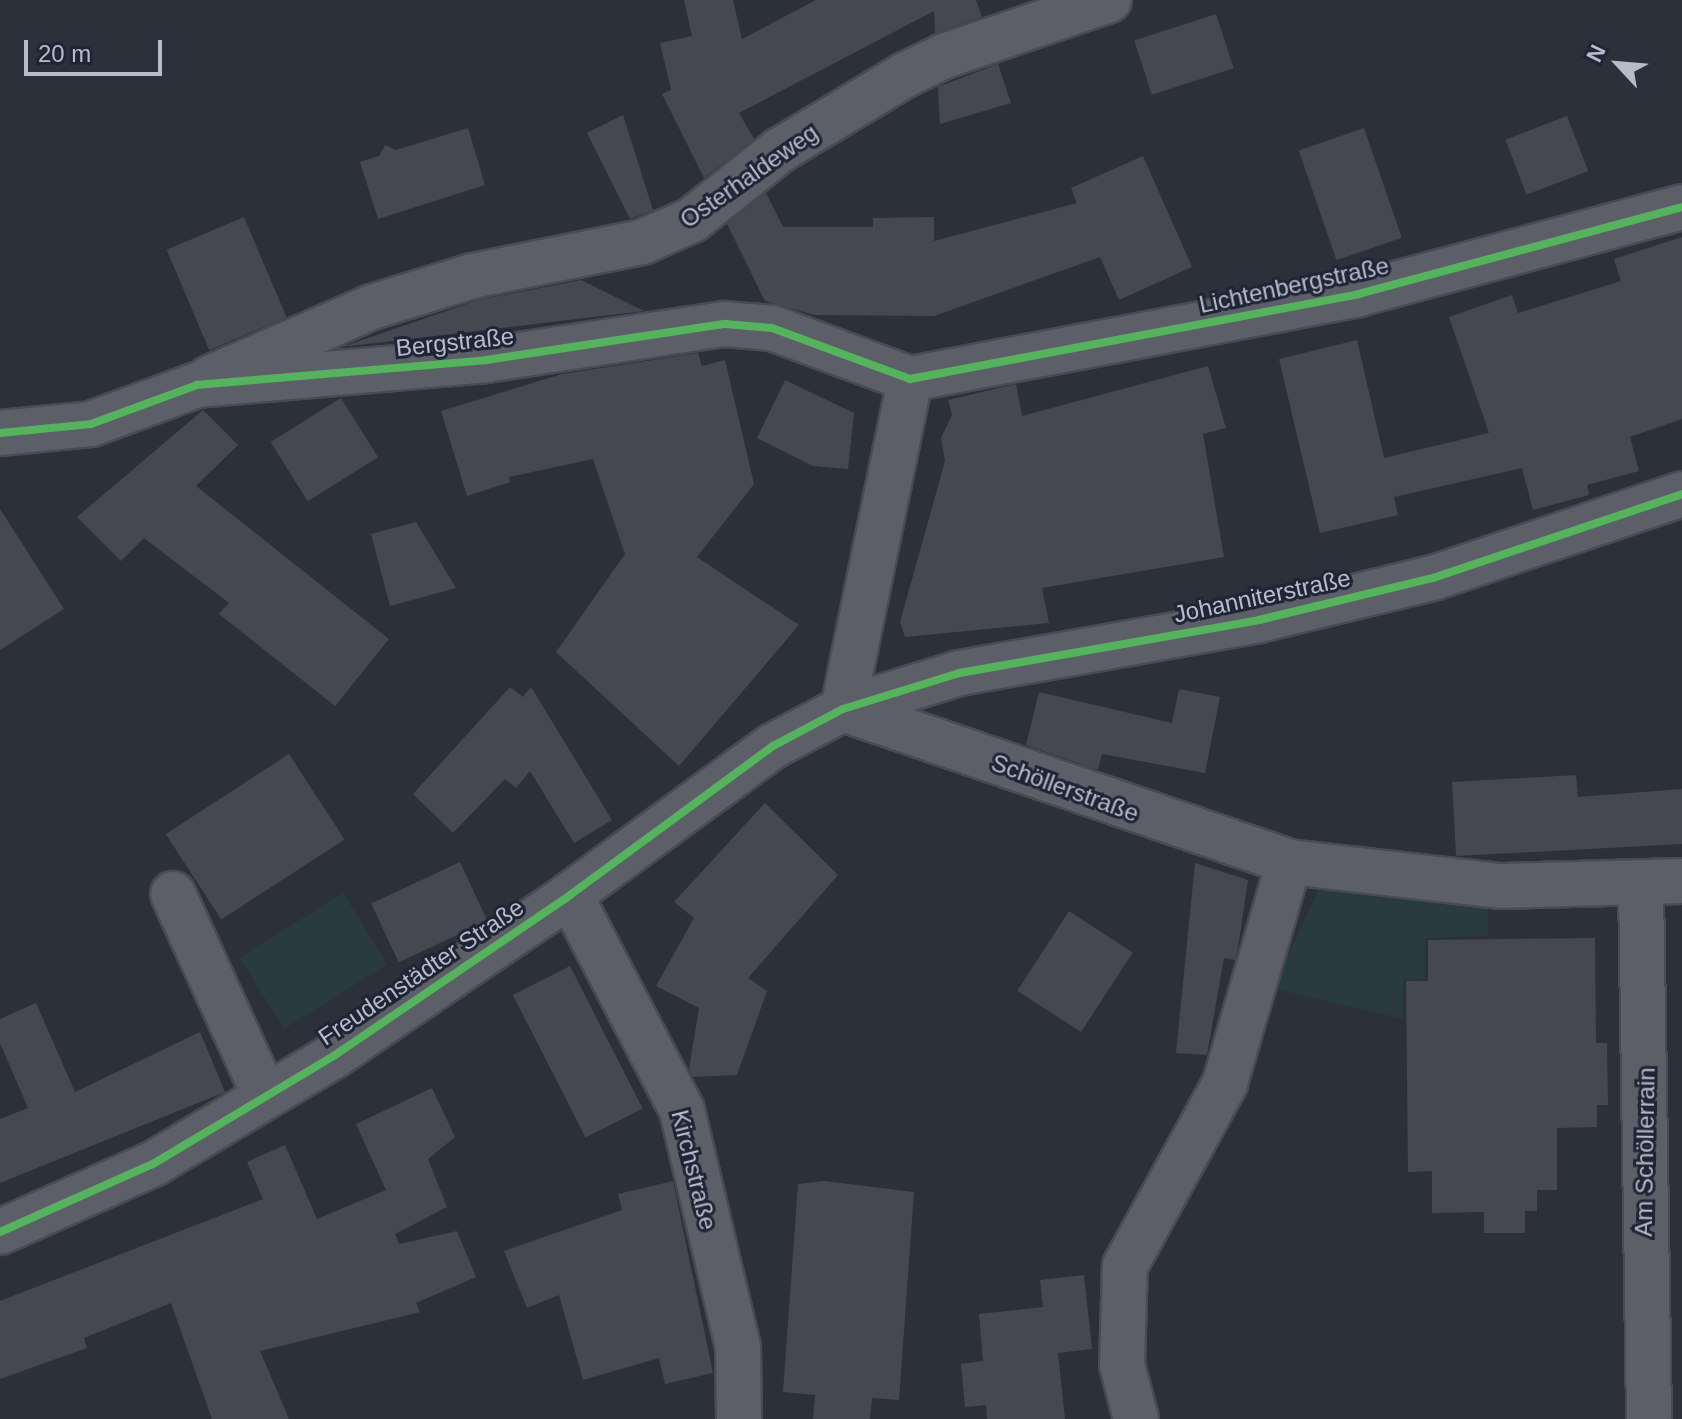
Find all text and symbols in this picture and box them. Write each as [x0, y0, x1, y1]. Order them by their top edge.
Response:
scale bar [28, 24, 166, 74]
north arrow [1578, 24, 1658, 104]
text: 20 m [38, 40, 91, 67]
text: N [1581, 41, 1611, 66]
street label: Osterhaldeweg [675, 118, 823, 234]
street label: Lichtenbergstraße [1196, 251, 1392, 319]
street label: Bergstraße [394, 321, 516, 363]
street label: Johanniterstraße [1171, 563, 1353, 629]
street label: Schöllerstraße [987, 748, 1143, 828]
street label: Freudenstädter Straße [313, 893, 529, 1051]
street label: Am Schöllerrain [1629, 1067, 1661, 1237]
street label: Kirchstraße [665, 1107, 723, 1233]

